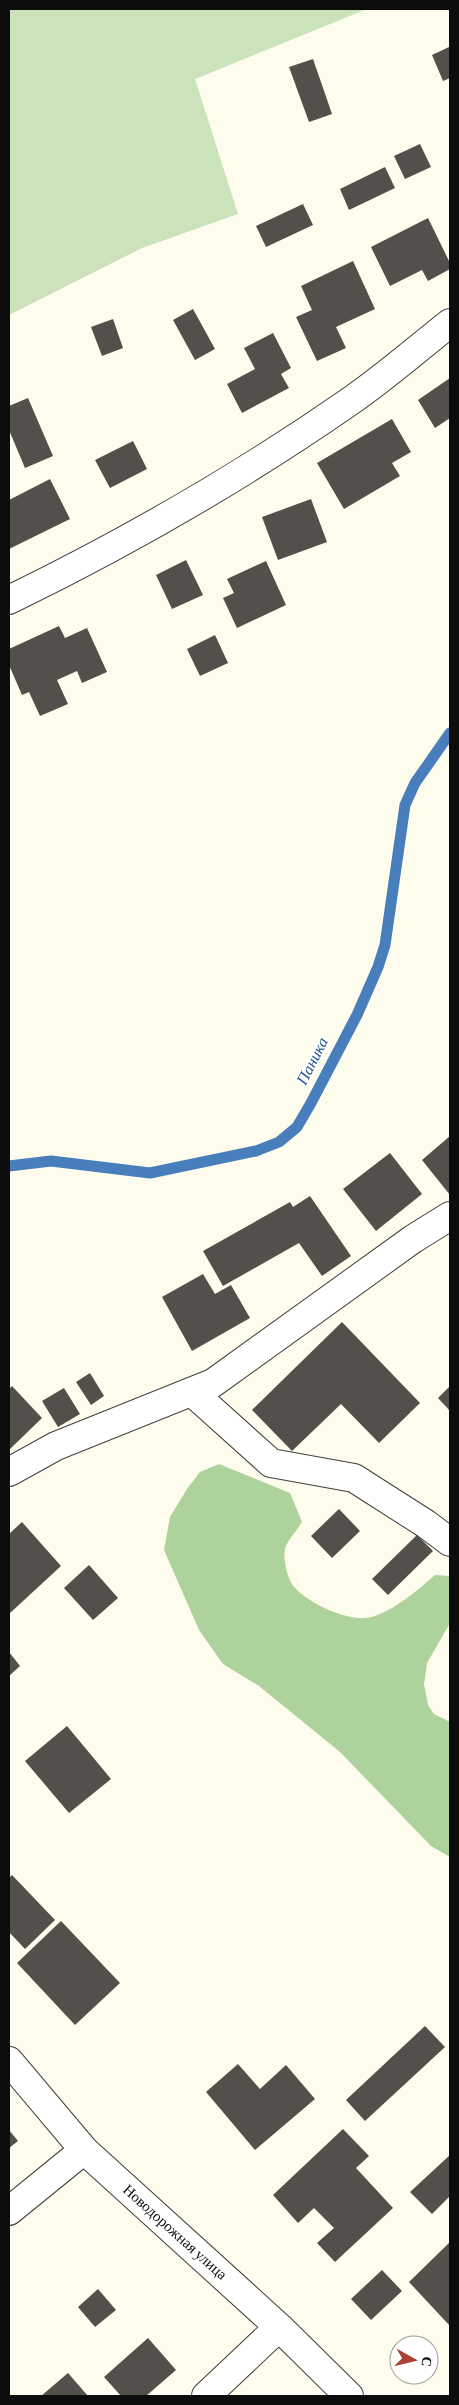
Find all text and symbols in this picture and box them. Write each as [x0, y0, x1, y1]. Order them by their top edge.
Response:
water label: Паника [292, 1035, 331, 1088]
street label: Новодорожная улица [120, 2181, 230, 2283]
north arrow [389, 2335, 439, 2385]
text: С [418, 2356, 436, 2368]

